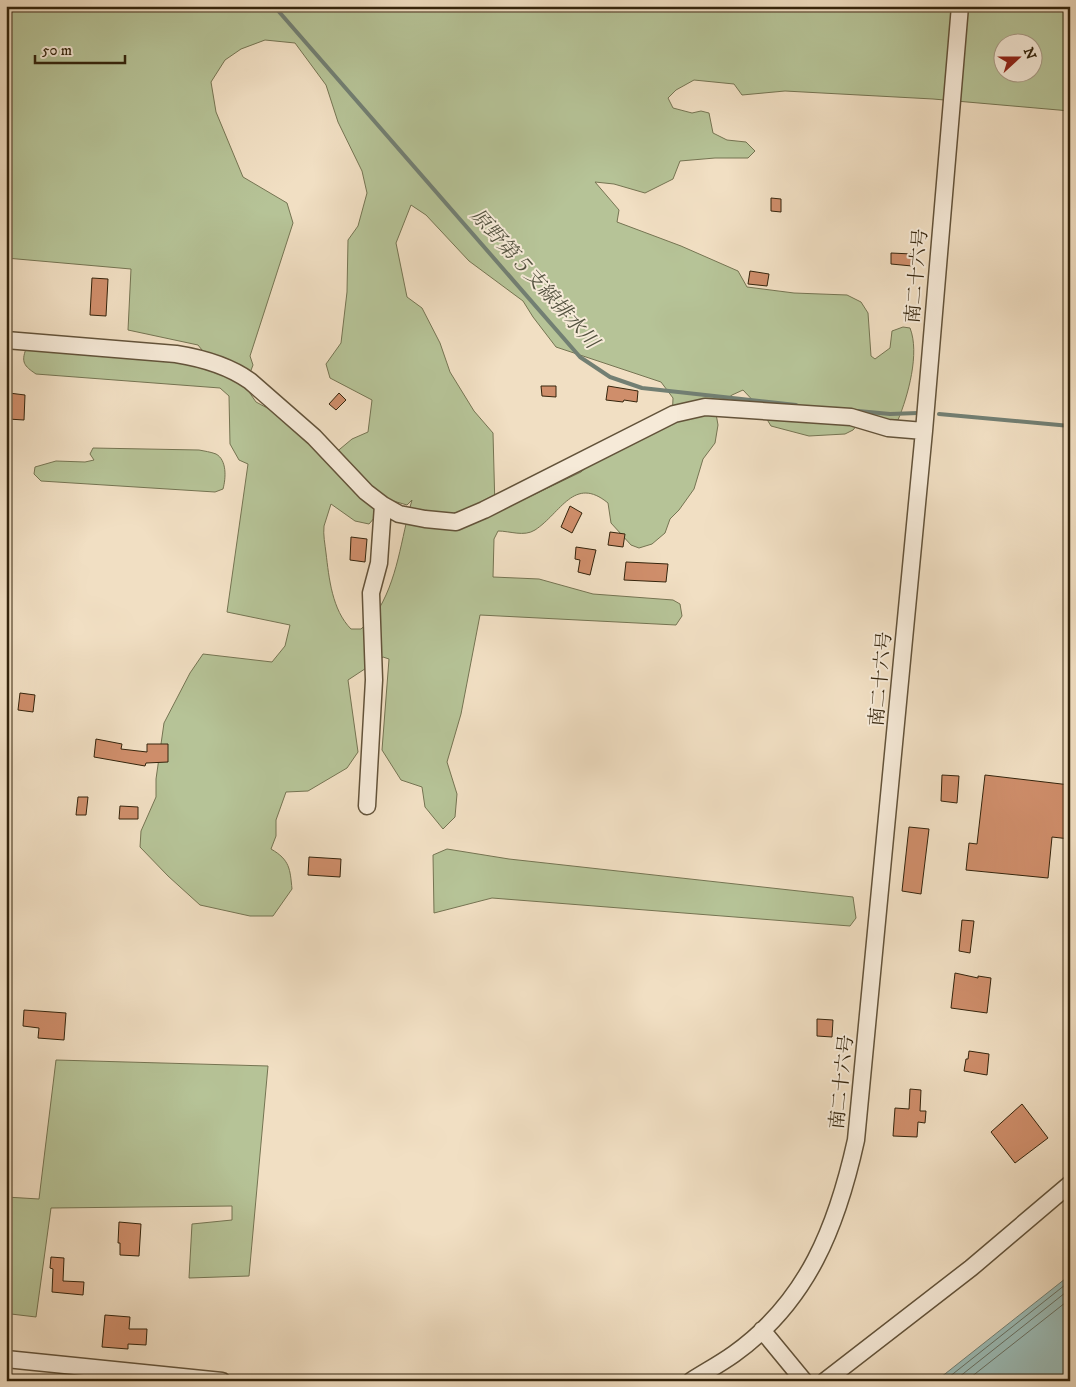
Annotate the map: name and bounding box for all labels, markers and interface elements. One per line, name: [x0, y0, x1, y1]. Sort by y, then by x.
scale bar: [35, 32, 125, 64]
north arrow: [994, 32, 1044, 82]
text: 50 m: [42, 41, 72, 60]
text: N: [1019, 45, 1040, 63]
water label: 原野第５支線排水川: [464, 204, 605, 356]
street label: 南二十六号: [901, 228, 933, 324]
street label: 南二十六号: [865, 631, 897, 727]
street label: 南二十六号: [826, 1034, 858, 1130]

